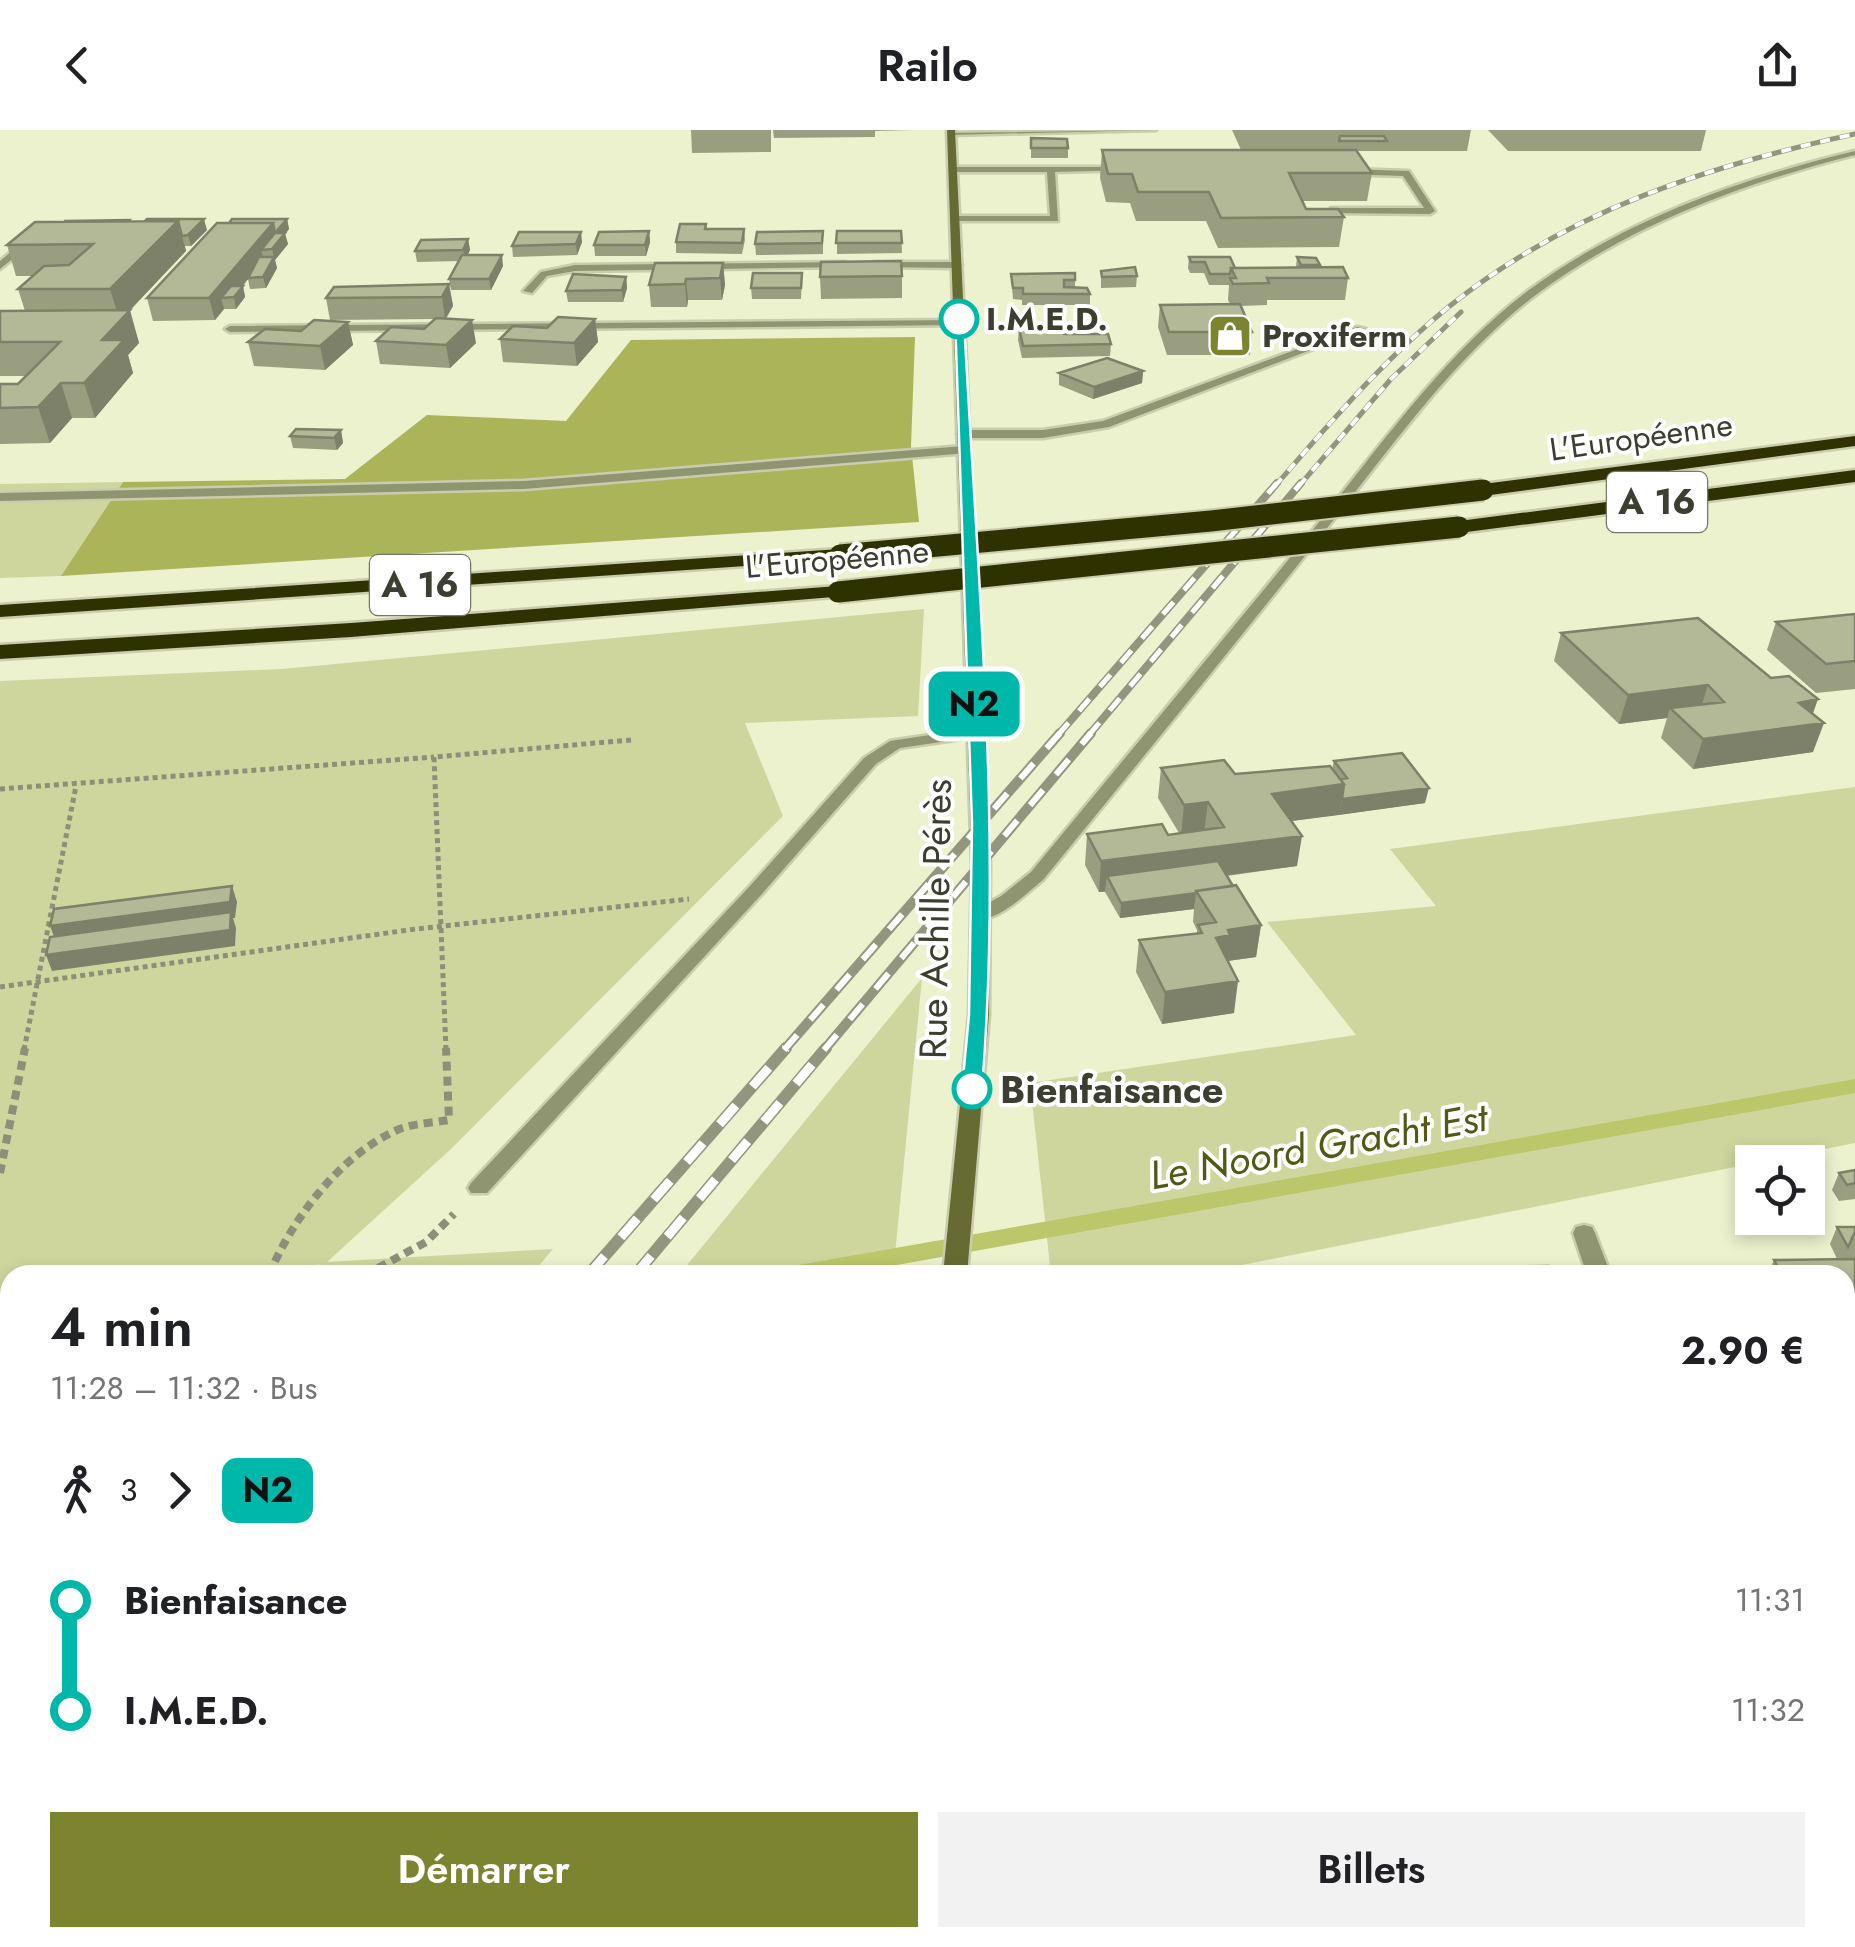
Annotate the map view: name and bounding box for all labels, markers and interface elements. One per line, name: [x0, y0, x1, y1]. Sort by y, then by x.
text: Railo: [877, 33, 978, 98]
icon: back: [50, 38, 105, 93]
icon: share: [1750, 38, 1805, 93]
place label: I.M.E.D.: [986, 296, 1108, 342]
marker: I.M.E.D.: [940, 300, 978, 338]
shop icon: Proxiferm: [1207, 313, 1253, 359]
place label: Proxiferm: [1262, 313, 1407, 359]
street label: L'Européenne: [1547, 401, 1735, 473]
road number: A 16: [1607, 472, 1707, 532]
street label: L'Européenne: [743, 528, 931, 590]
road number: A 16: [370, 555, 470, 615]
line badge: N2: [929, 672, 1019, 736]
text: N2: [949, 679, 999, 729]
street label: Rue Achille Pérès: [905, 778, 965, 1060]
place label: Bienfaisance: [1000, 1062, 1224, 1117]
marker: Bienfaisance: [953, 1070, 991, 1108]
water label: Le Noord Gracht Est: [1145, 1087, 1494, 1204]
map controls: [1735, 1145, 1825, 1235]
button: locate: [1735, 1145, 1825, 1235]
text: 4 min: [50, 1287, 193, 1367]
text: 2.90 €: [1681, 1323, 1805, 1378]
text: 11:28 – 11:32 · Bus: [50, 1365, 317, 1411]
icon: walk: [50, 1463, 105, 1518]
icon: forward: [152, 1463, 207, 1518]
text: N2: [242, 1465, 293, 1515]
text: 3: [120, 1467, 137, 1513]
text: Bienfaisance: [124, 1573, 348, 1628]
text: 11:31: [1735, 1577, 1805, 1623]
text: I.M.E.D.: [124, 1683, 269, 1738]
text: 11:32: [1731, 1687, 1805, 1733]
button: Démarrer: [50, 1812, 918, 1927]
button: Billets: [938, 1812, 1805, 1927]

